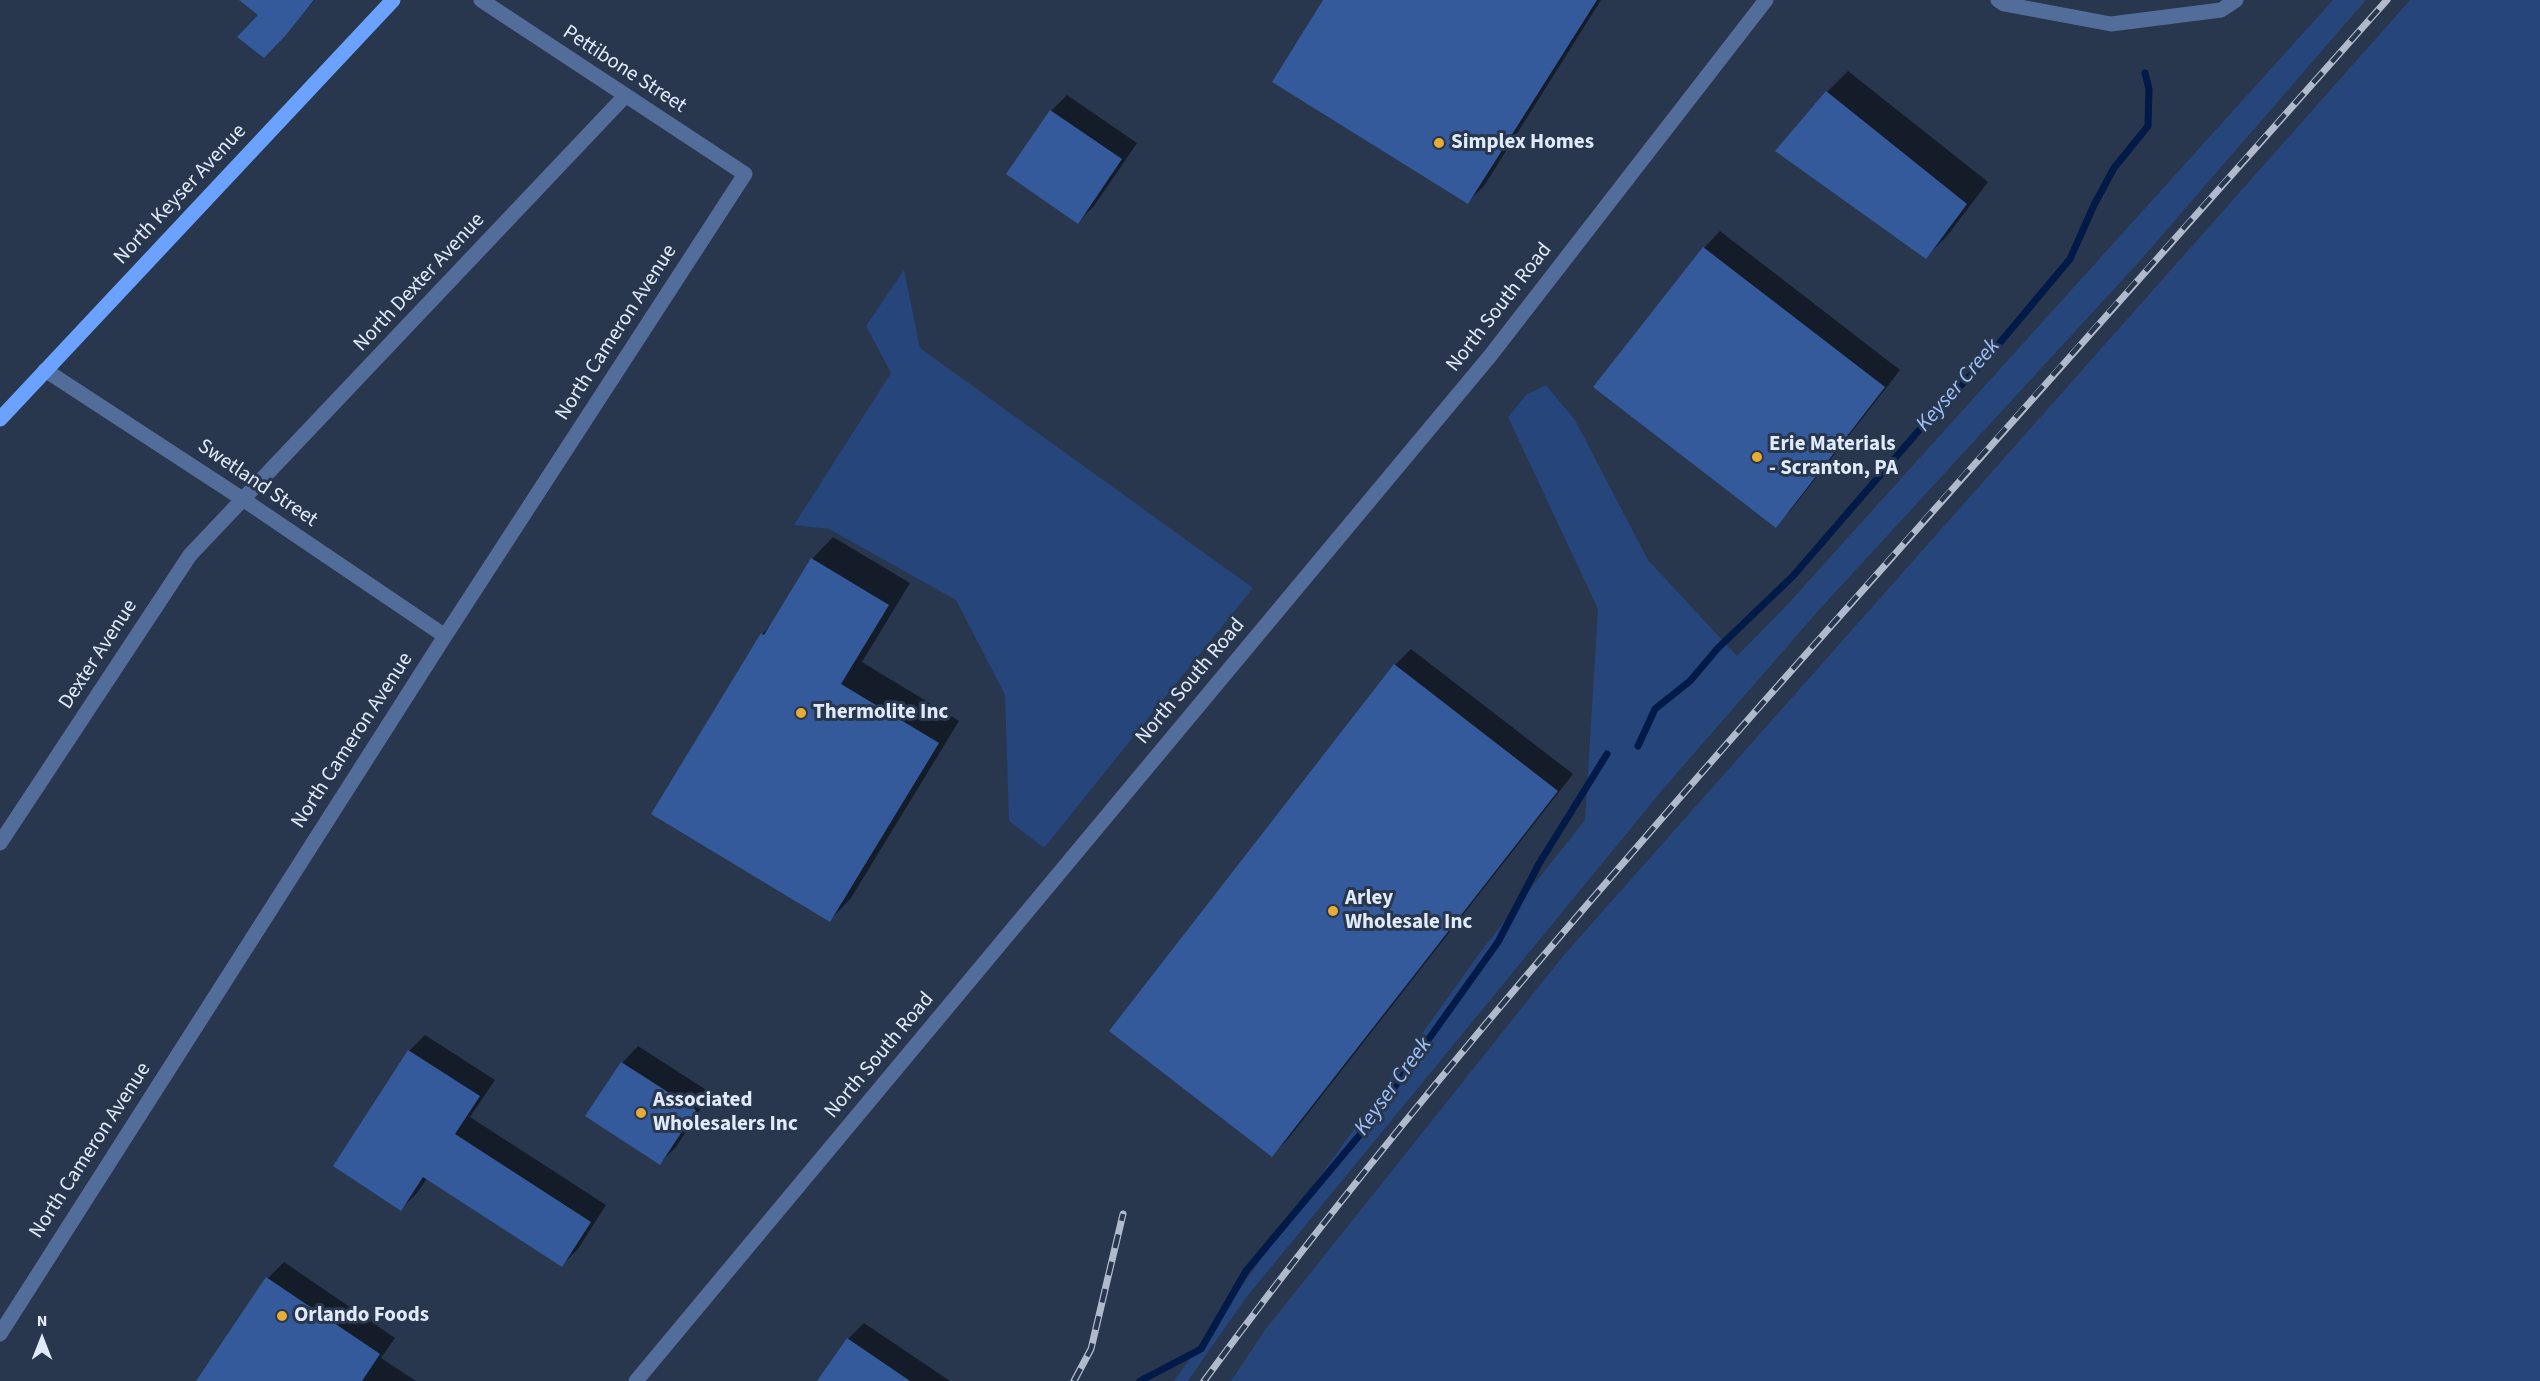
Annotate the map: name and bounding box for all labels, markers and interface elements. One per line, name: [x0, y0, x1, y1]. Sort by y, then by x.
street label: Pettibone Street: [557, 21, 691, 119]
street label: North Keyser Avenue: [109, 120, 253, 270]
place label: Simplex Homes: [1451, 130, 1594, 156]
marker: Simplex Homes: [1432, 136, 1446, 150]
street label: North Dexter Avenue: [349, 208, 491, 358]
street label: North South Road: [1442, 238, 1558, 378]
street label: North Cameron Avenue: [551, 240, 683, 426]
water label: Keyser Creek: [1911, 334, 2007, 438]
place label: Erie Materials - Scranton, PA: [1769, 432, 1898, 482]
street label: Swetland Street: [192, 435, 322, 533]
marker: Erie Materials - Scranton, PA: [1750, 450, 1764, 464]
street label: Dexter Avenue: [54, 596, 144, 714]
street label: North South Road: [1131, 614, 1251, 750]
street label: North Cameron Avenue: [287, 648, 419, 834]
place label: Thermolite Inc: [813, 700, 948, 726]
marker: Thermolite Inc: [794, 706, 808, 720]
place label: Arley Wholesale Inc: [1345, 886, 1472, 936]
marker: Arley Wholesale Inc: [1326, 904, 1340, 918]
street label: North South Road: [820, 988, 940, 1124]
water label: Keyser Creek: [1350, 1033, 1438, 1141]
street label: North Cameron Avenue: [25, 1058, 157, 1244]
place label: Associated Wholesalers Inc: [653, 1088, 798, 1138]
marker: Associated Wholesalers Inc: [634, 1106, 648, 1120]
place label: Orlando Foods: [294, 1303, 429, 1329]
north arrow: [12, 1309, 72, 1369]
marker: Orlando Foods: [275, 1309, 289, 1323]
text: N: [37, 1310, 47, 1332]

